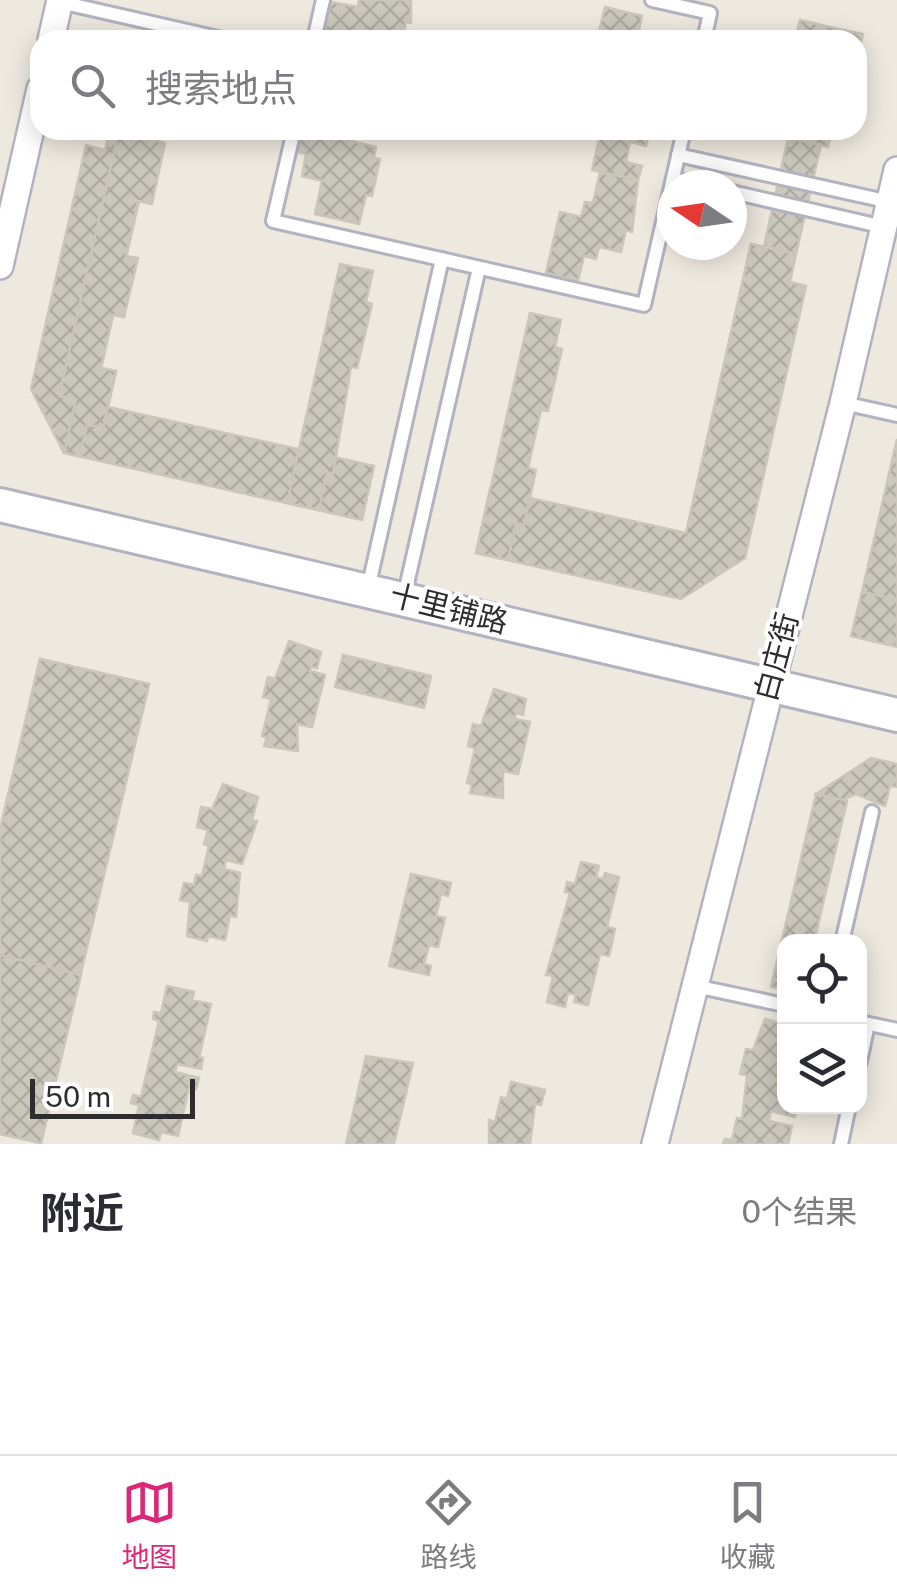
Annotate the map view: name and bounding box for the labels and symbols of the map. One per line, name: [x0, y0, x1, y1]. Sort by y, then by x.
north arrow: [657, 170, 747, 260]
street label: 十里铺路: [386, 576, 512, 640]
street label: 白庄街: [747, 609, 805, 705]
scale bar: [30, 1074, 195, 1118]

